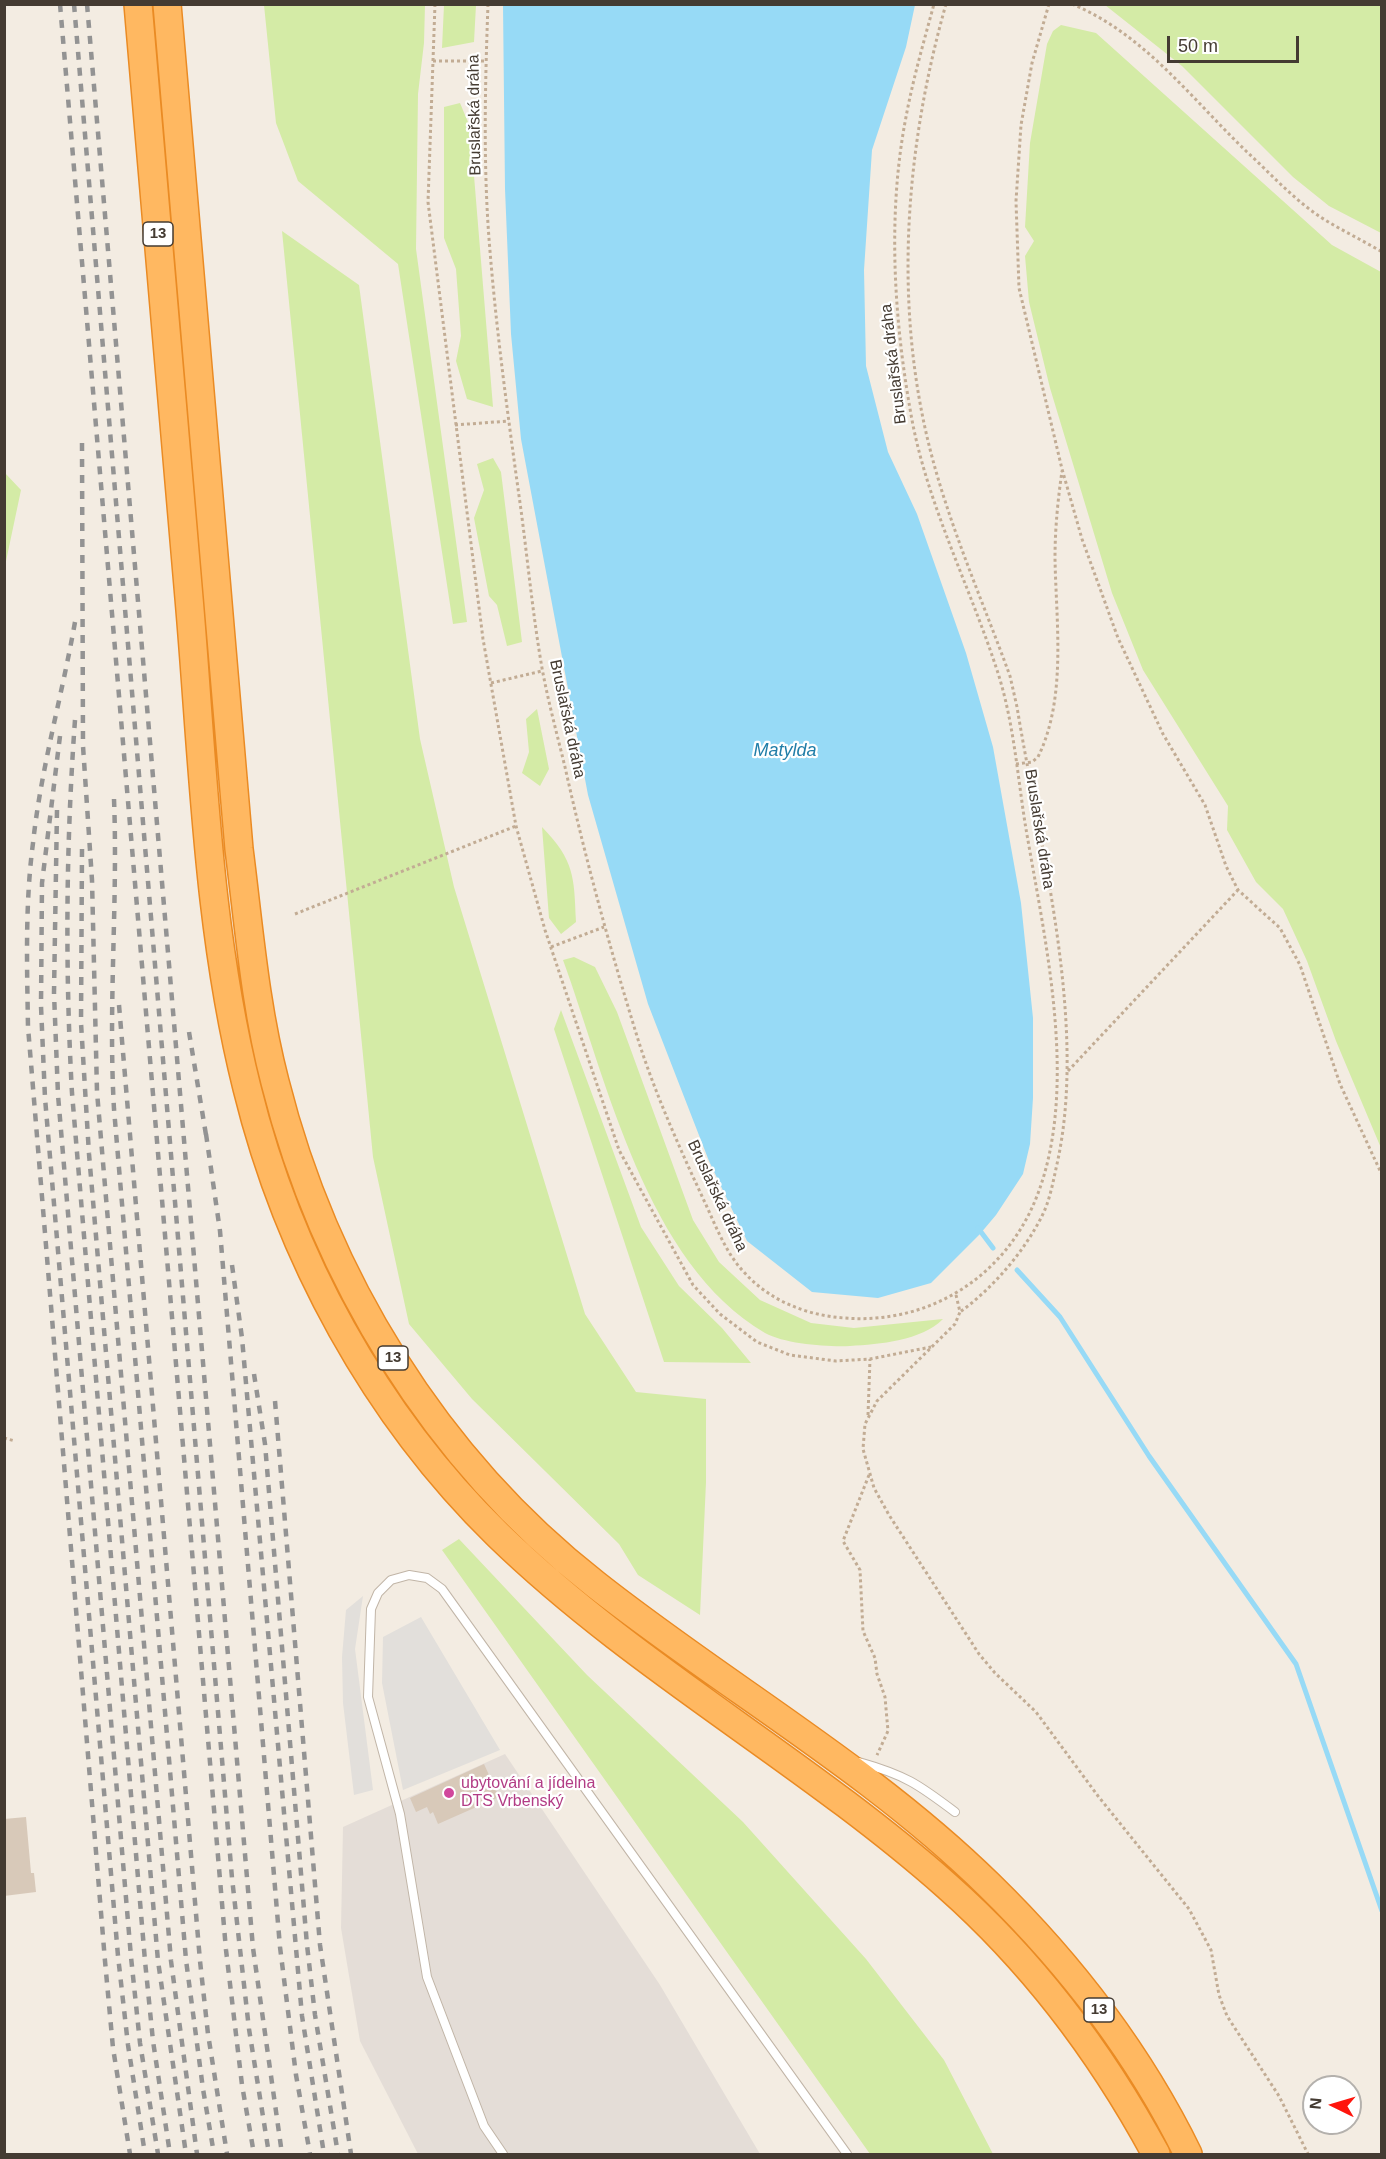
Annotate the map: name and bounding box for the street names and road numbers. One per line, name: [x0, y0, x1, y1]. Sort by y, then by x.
street label: Bruslařská dráha: [464, 54, 486, 176]
road number: 13: [143, 222, 173, 246]
street label: Bruslařská dráha: [877, 303, 911, 425]
street label: Bruslařská dráha: [545, 658, 589, 780]
street label: Bruslařská dráha: [1020, 768, 1058, 890]
street label: Bruslařská dráha: [683, 1137, 751, 1255]
road number: 13: [378, 1346, 408, 1370]
road number: 13: [1084, 1998, 1114, 2022]

